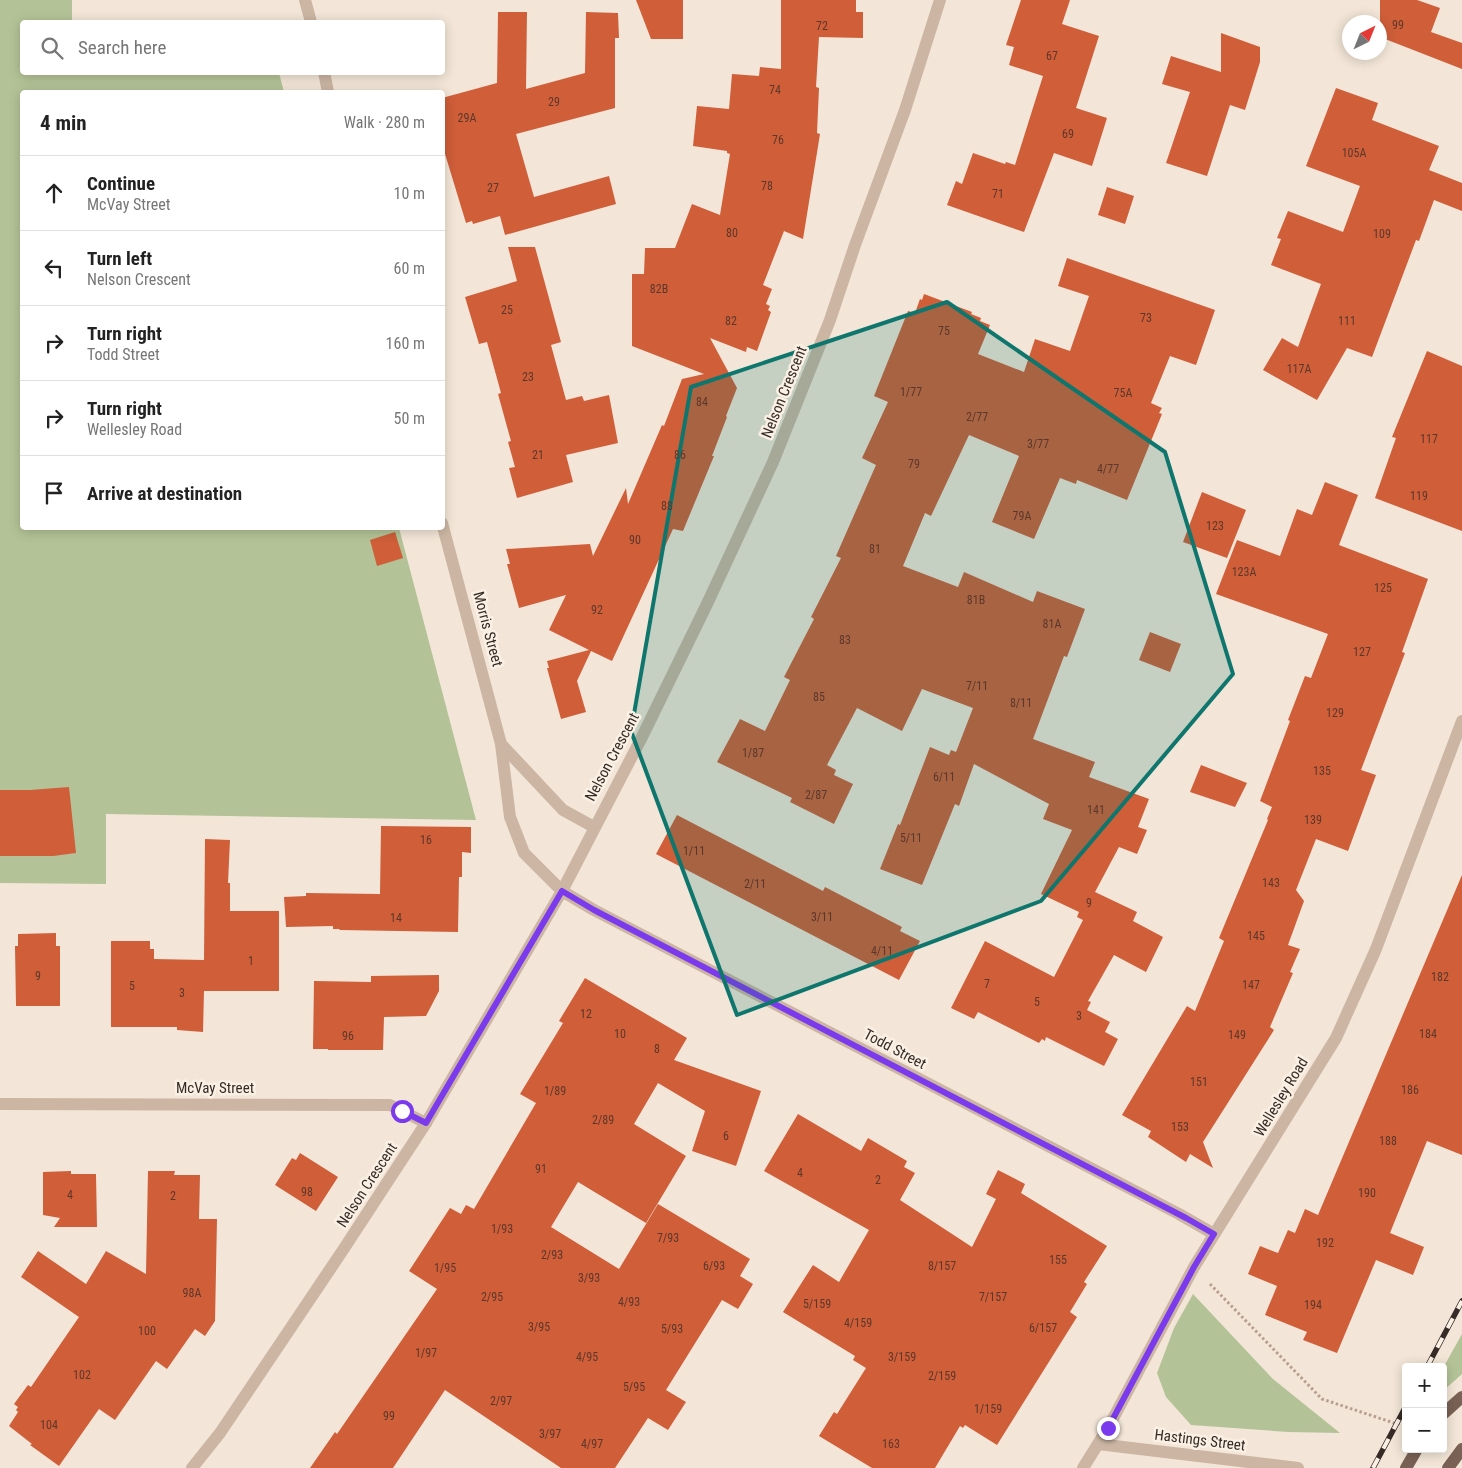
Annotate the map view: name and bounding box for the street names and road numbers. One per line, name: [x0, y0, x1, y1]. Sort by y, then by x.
street label: Nelson Crescent: [757, 344, 811, 440]
street label: Morris Street: [469, 590, 507, 668]
street label: Nelson Crescent: [581, 710, 643, 804]
street label: Todd Street: [861, 1025, 929, 1073]
street label: Wellesley Road: [1250, 1054, 1312, 1140]
street label: McVay Street: [176, 1079, 254, 1097]
street label: Nelson Crescent: [333, 1139, 401, 1231]
street label: Hastings Street: [1154, 1426, 1246, 1454]

